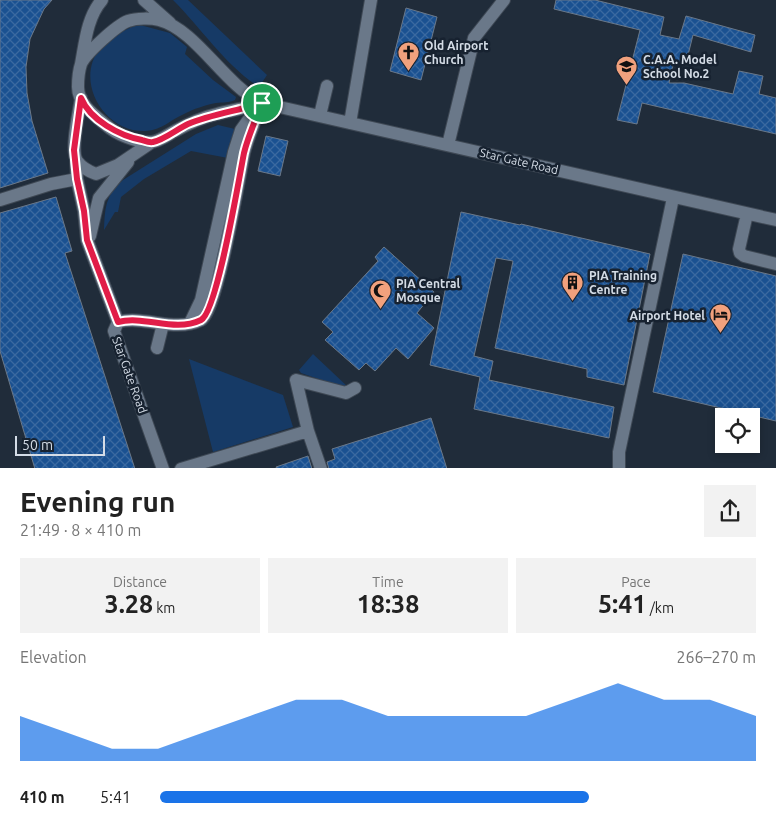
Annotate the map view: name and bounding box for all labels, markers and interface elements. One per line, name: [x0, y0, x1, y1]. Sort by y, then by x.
place label: Old Airport Church: [424, 39, 488, 66]
church icon: Old Airport Church: [396, 40, 420, 71]
place label: C.A.A. Model School No.2: [643, 53, 717, 80]
school or university icon: C.A.A. Model School No.2: [615, 54, 639, 85]
pin: [241, 82, 283, 124]
icon: arrive: [248, 89, 276, 117]
street label: Star Gate Road: [478, 146, 560, 176]
place label: PIA Training Centre: [589, 269, 657, 296]
building icon: PIA Training Centre: [561, 270, 585, 301]
place label: PIA Central Mosque: [396, 277, 461, 304]
mosque icon: PIA Central Mosque: [368, 278, 392, 309]
hotel icon: Airport Hotel: [709, 303, 733, 334]
place label: Airport Hotel: [629, 309, 705, 322]
street label: Star Gate Road: [110, 335, 150, 415]
map controls: [715, 408, 760, 453]
button: locate: [715, 408, 760, 453]
scale bar: [15, 433, 105, 457]
text: 50 m: [22, 437, 53, 453]
button: share: [704, 485, 756, 537]
text: Evening run: [20, 486, 175, 517]
text: 21:49 · 8 × 410 m: [20, 521, 141, 539]
text: Distance: [113, 574, 167, 590]
text: Time: [372, 574, 404, 590]
text: Pace: [621, 574, 651, 590]
text: 3.28: [105, 590, 153, 618]
text: 18:38: [357, 590, 419, 618]
text: 5:41: [598, 590, 646, 618]
text: km: [153, 600, 175, 616]
text: /km: [646, 600, 674, 616]
text: Elevation: [20, 648, 87, 666]
text: 266–270 m: [676, 648, 756, 666]
text: 410 m: [20, 788, 65, 806]
text: 5:41: [100, 788, 131, 806]

